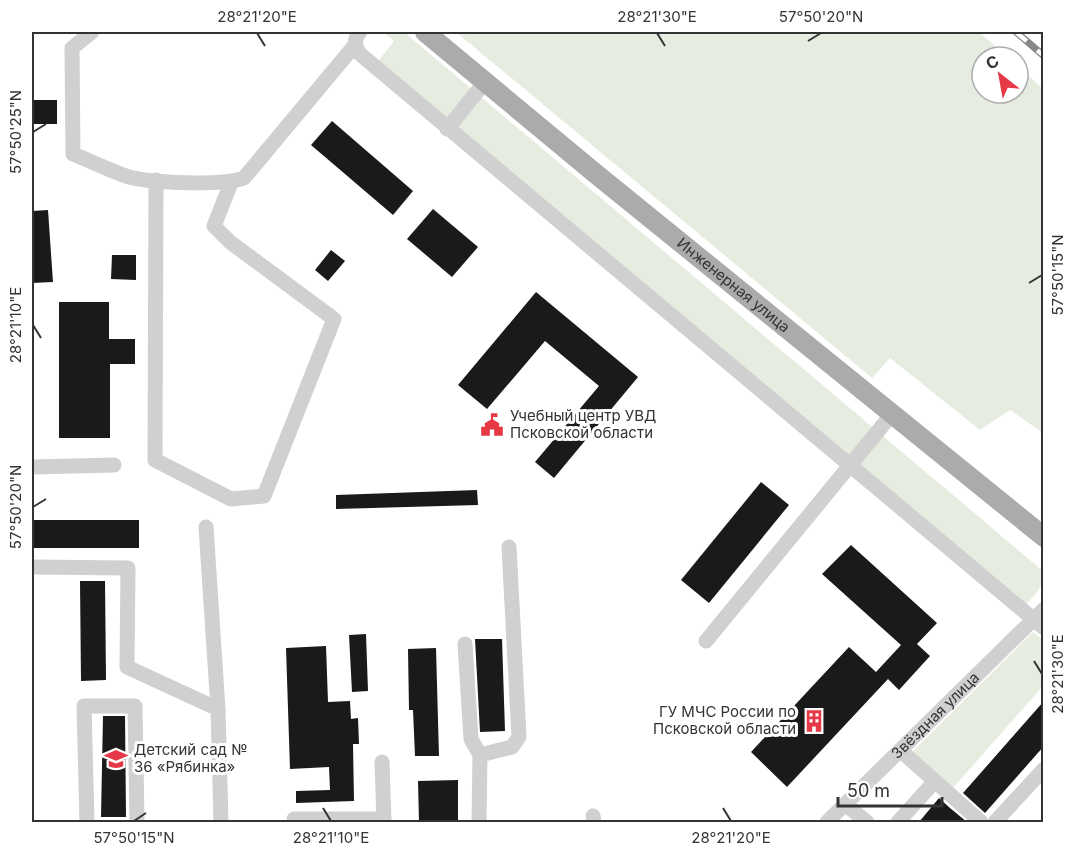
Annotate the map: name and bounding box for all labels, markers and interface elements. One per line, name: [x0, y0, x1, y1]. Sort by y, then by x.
text: 28°21'20"E: [217, 7, 297, 26]
text: 28°21'30"E: [617, 7, 697, 26]
text: 57°50'20"N: [779, 7, 863, 26]
north arrow: [970, 45, 1030, 105]
text: С: [982, 50, 1003, 74]
text: 57°50'25"N: [6, 90, 25, 174]
street label: Инженерная улица: [673, 233, 794, 336]
text: 57°50'15"N: [1048, 234, 1067, 316]
text: 28°21'10"E: [6, 287, 25, 363]
place label: Учебный центр УВД Псковской области: [510, 406, 656, 442]
public building icon: Учебный центр УВД Псковской области: [479, 412, 505, 438]
text: 57°50'20"N: [6, 465, 25, 549]
text: 28°21'30"E: [1048, 634, 1067, 714]
street label: Звёздная улица: [887, 668, 983, 763]
place label: ГУ МЧС России по Псковской области: [653, 702, 796, 738]
building icon: ГУ МЧС России по Псковской области: [801, 708, 827, 734]
place label: Детский сад № 36 «Рябинка»: [134, 740, 248, 776]
school or university icon: Детский сад № 36 «Рябинка»: [103, 746, 129, 772]
scale bar: [838, 770, 942, 808]
text: 50 m: [847, 780, 890, 801]
text: 57°50'15"N: [93, 828, 175, 847]
text: 28°21'10"E: [293, 828, 369, 847]
text: 28°21'20"E: [691, 828, 771, 847]

